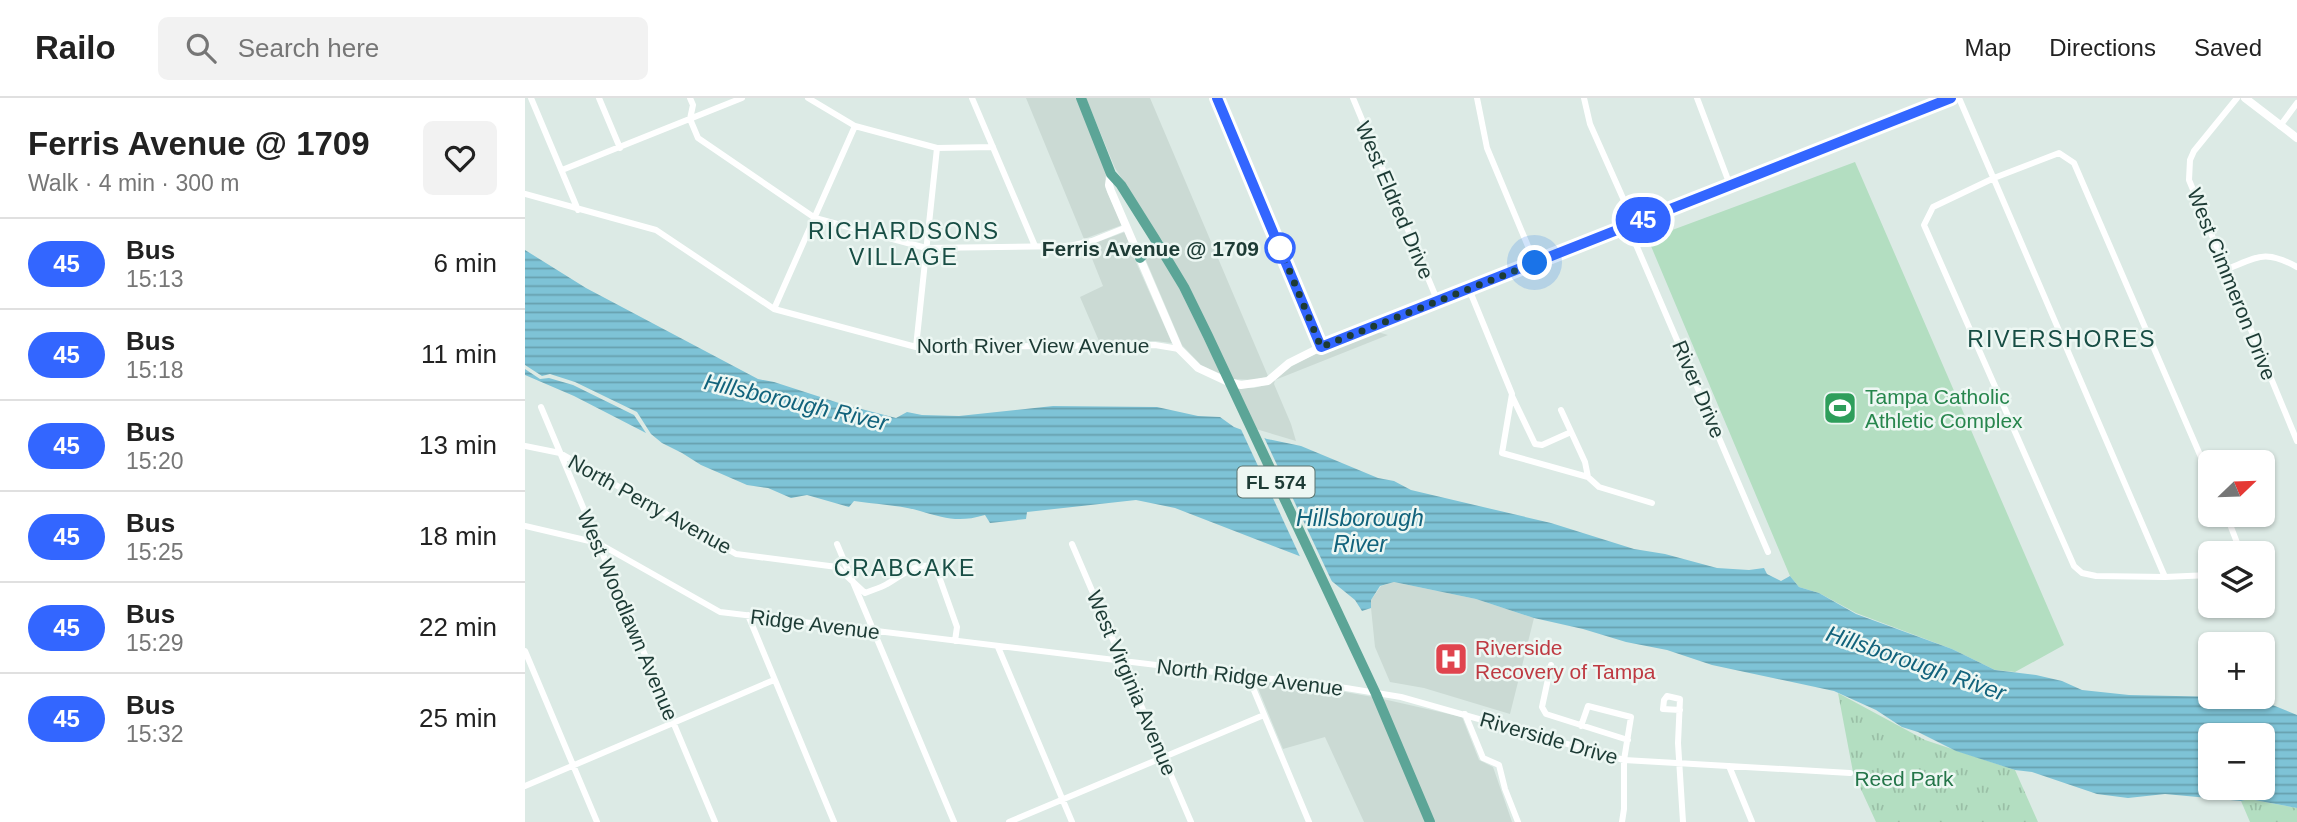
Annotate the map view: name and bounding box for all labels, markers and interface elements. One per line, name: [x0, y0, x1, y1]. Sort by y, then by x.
search box: [158, 17, 648, 80]
text: Railo: [35, 29, 116, 66]
icon: search: [182, 29, 220, 67]
text: Search here: [238, 33, 379, 63]
text: Map: [1965, 34, 2011, 61]
text: Directions: [2049, 34, 2156, 61]
text: Saved: [2194, 34, 2262, 61]
street label: West Eldred Drive: [1351, 118, 1439, 282]
button: heart: [423, 121, 497, 195]
text: Ferris Avenue @ 1709: [28, 125, 370, 162]
text: Walk · 4 min · 300 m: [28, 170, 239, 196]
street label: West Cimmeron Drive: [2183, 185, 2281, 383]
line badge: 45: [1611, 197, 1675, 243]
text: 45: [1630, 206, 1656, 233]
district label: RICHARDSONS VILLAGE: [808, 218, 1000, 270]
marker: Ferris Avenue @ 1709: [1265, 233, 1295, 263]
text: Bus: [126, 235, 175, 265]
place label: Ferris Avenue @ 1709: [1042, 237, 1259, 260]
your location: [1517, 245, 1552, 280]
text: 6 min: [433, 248, 497, 278]
text: 45: [53, 250, 80, 277]
text: 15:13: [126, 266, 184, 292]
text: Bus: [126, 326, 175, 356]
district label: RIVERSHORES: [1967, 326, 2157, 352]
street label: North River View Avenue: [917, 334, 1149, 357]
street label: River Drive: [1668, 337, 1730, 441]
text: 11 min: [421, 339, 497, 369]
text: 45: [53, 341, 80, 368]
text: 15:18: [126, 357, 184, 383]
water label: Hillsborough River: [702, 368, 892, 436]
place label: Tampa Catholic Athletic Complex: [1865, 385, 2023, 432]
sports icon: Tampa Catholic Athletic Complex: [1821, 389, 1859, 427]
text: Bus: [126, 417, 175, 447]
text: 13 min: [419, 430, 497, 460]
text: 45: [53, 432, 80, 459]
text: 15:20: [126, 448, 184, 474]
street label: North Perry Avenue: [564, 450, 736, 558]
north arrow: [2198, 450, 2275, 527]
map controls: [2198, 450, 2275, 800]
road number: FL 574: [1237, 466, 1315, 498]
water label: Hillsborough River: [1296, 505, 1424, 557]
street label: West Woodlawn Avenue: [573, 506, 683, 724]
text: Bus: [126, 508, 175, 538]
text: 18 min: [419, 521, 497, 551]
text: 45: [53, 523, 80, 550]
text: 15:25: [126, 539, 184, 565]
button: layers: [2198, 541, 2275, 618]
district label: CRABCAKE: [834, 555, 976, 581]
street label: West Virginia Avenue: [1083, 587, 1181, 779]
text: Bus: [126, 599, 175, 629]
street label: Ridge Avenue: [749, 605, 881, 643]
text: 22 min: [419, 612, 497, 642]
text: 45: [53, 614, 80, 641]
water label: Hillsborough River: [1823, 620, 2010, 706]
text: 15:29: [126, 630, 184, 656]
button: +: [2198, 632, 2275, 709]
place label: Riverside Recovery of Tampa: [1475, 636, 1656, 683]
hospital icon: Riverside Recovery of Tampa: [1432, 640, 1470, 678]
street label: North Ridge Avenue: [1156, 654, 1344, 700]
text: Bus: [126, 690, 175, 720]
text: 25 min: [419, 703, 497, 733]
text: 45: [53, 705, 80, 732]
street label: Riverside Drive: [1477, 707, 1621, 769]
text: 15:32: [126, 721, 184, 747]
button: −: [2198, 723, 2275, 800]
park label: Reed Park: [1854, 767, 1954, 790]

